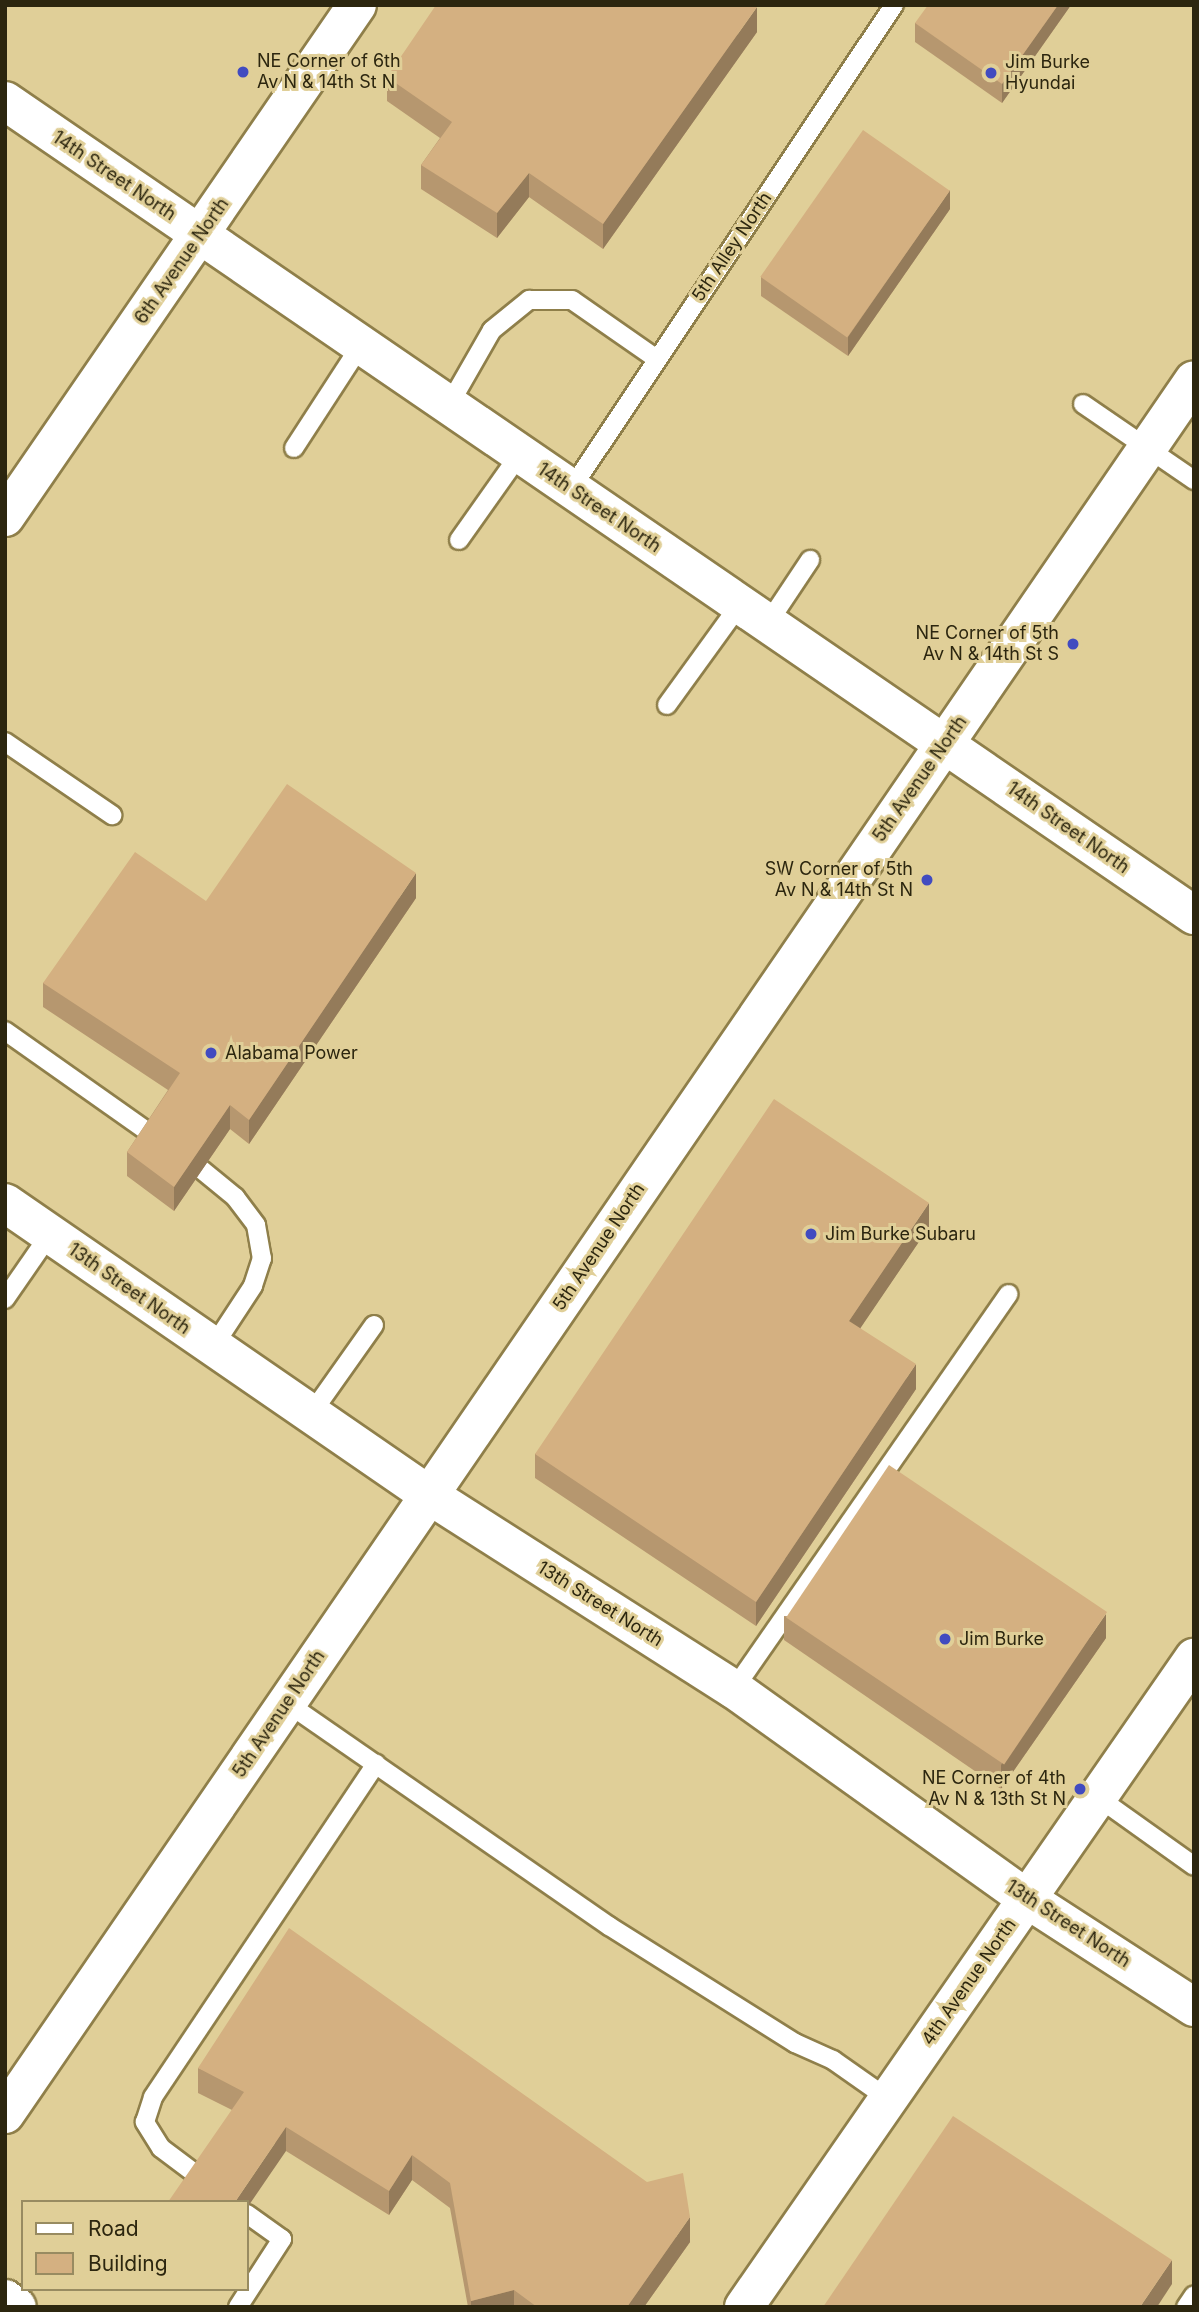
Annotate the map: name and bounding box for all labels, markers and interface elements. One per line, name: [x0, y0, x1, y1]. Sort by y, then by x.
place label: NE Corner of 6th Av N & 14th St N: [257, 51, 401, 94]
place label: Jim Burke Hyundai: [1005, 52, 1090, 94]
marker: NE Corner of 6th Av N & 14th St N: [235, 64, 251, 80]
marker: Jim Burke Hyundai: [983, 65, 999, 81]
street label: 14th Street North: [48, 127, 180, 225]
street label: 5th Alley North: [688, 188, 776, 306]
street label: 6th Avenue North: [130, 194, 234, 328]
street label: 14th Street North: [533, 459, 665, 557]
place label: NE Corner of 5th Av N & 14th St S: [916, 623, 1059, 666]
marker: NE Corner of 5th Av N & 14th St S: [1065, 636, 1081, 652]
street label: 5th Avenue North: [868, 712, 972, 846]
street label: 14th Street North: [1003, 778, 1133, 878]
place label: SW Corner of 5th Av N & 14th St N: [765, 859, 913, 902]
marker: SW Corner of 5th Av N & 14th St N: [919, 872, 935, 888]
place label: Alabama Power: [225, 1042, 358, 1064]
marker: Alabama Power: [203, 1045, 219, 1061]
street label: 5th Avenue North: [548, 1179, 650, 1315]
place label: Jim Burke Subaru: [825, 1223, 976, 1245]
marker: Jim Burke Subaru: [803, 1226, 819, 1242]
street label: 13th Street North: [64, 1239, 194, 1339]
street label: 13th Street North: [533, 1557, 667, 1651]
place label: Jim Burke: [959, 1628, 1044, 1650]
marker: Jim Burke: [937, 1631, 953, 1647]
street label: 5th Avenue North: [228, 1646, 330, 1782]
place label: NE Corner of 4th Av N & 13th St N: [922, 1768, 1066, 1810]
marker: NE Corner of 4th Av N & 13th St N: [1072, 1781, 1088, 1797]
street label: 13th Street North: [1002, 1876, 1134, 1972]
street label: 4th Avenue North: [917, 1915, 1021, 2049]
legend: [21, 2200, 248, 2291]
text: Road: [88, 2216, 139, 2241]
text: Building: [88, 2251, 168, 2276]

